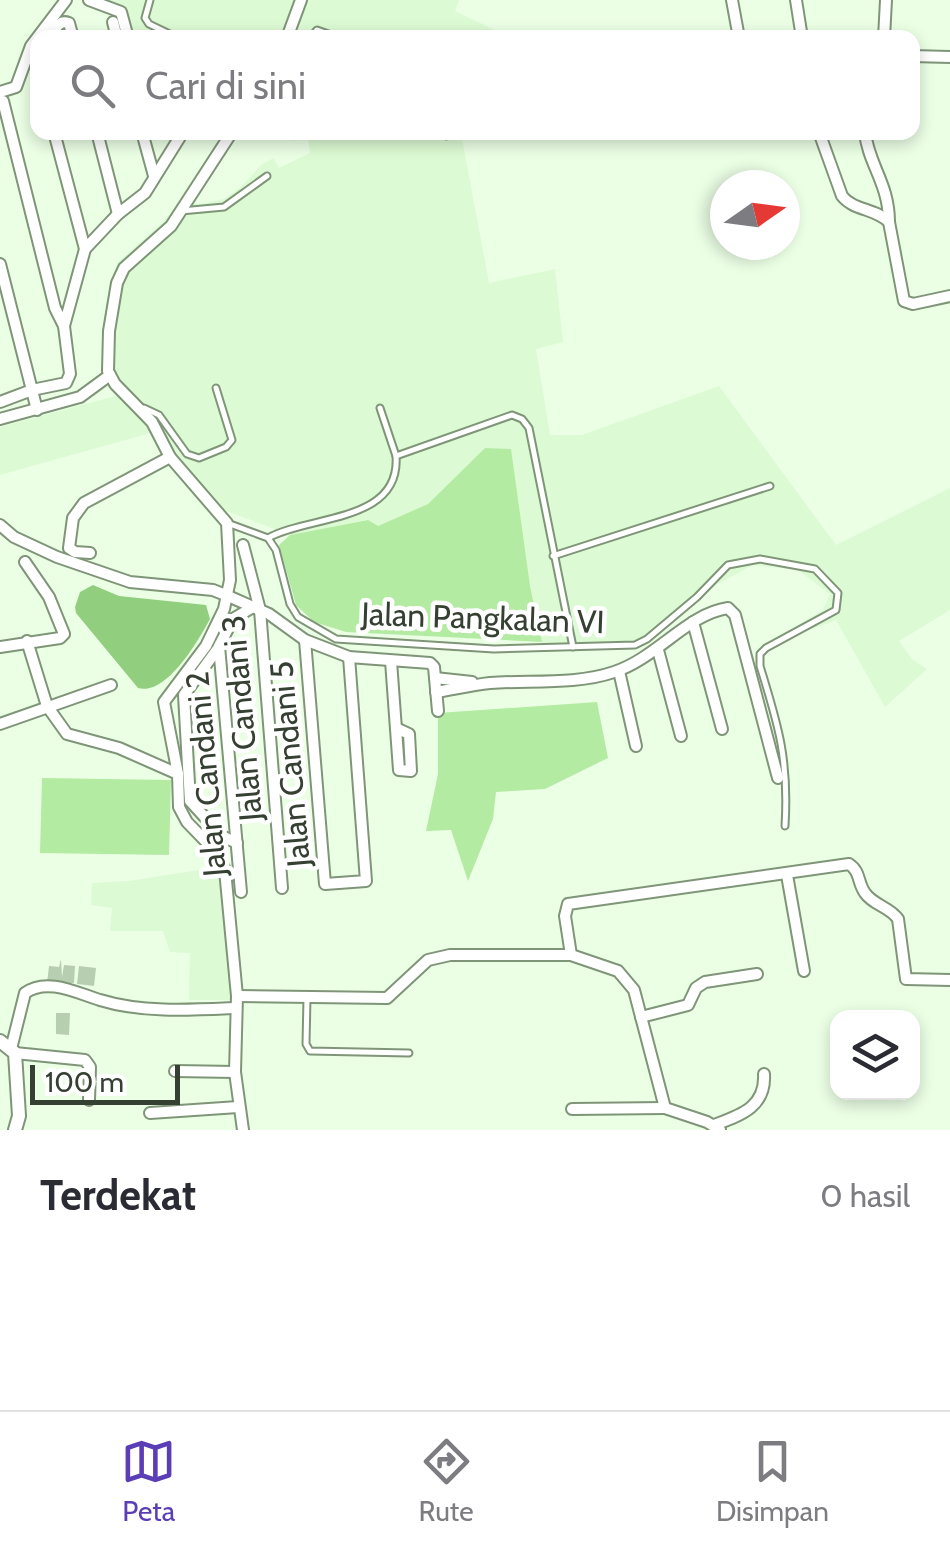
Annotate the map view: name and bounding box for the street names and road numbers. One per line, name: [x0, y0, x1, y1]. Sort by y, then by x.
street label: Jalan Pangkalan VI: [360, 594, 605, 641]
street label: Jalan Candani 3: [213, 614, 270, 824]
street label: Jalan Candani 5: [261, 660, 318, 870]
street label: Jalan Candani 2: [177, 670, 234, 879]

